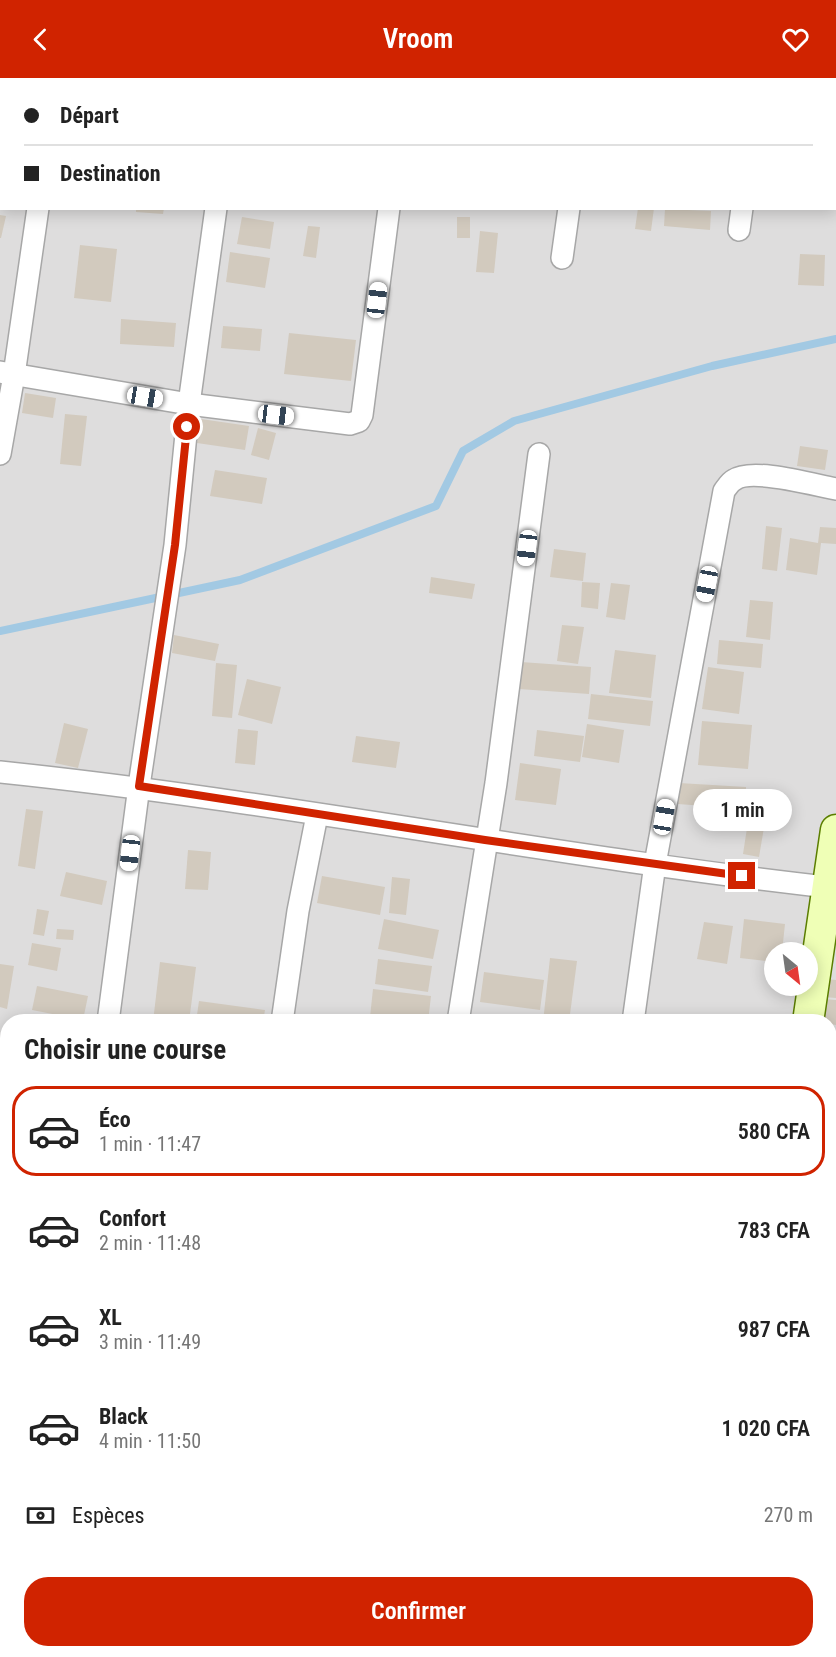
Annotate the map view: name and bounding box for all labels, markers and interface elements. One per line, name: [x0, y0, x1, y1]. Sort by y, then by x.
icon: back: [24, 23, 57, 56]
text: Vroom: [383, 23, 453, 55]
icon: heart: [779, 23, 812, 56]
text: Départ: [60, 103, 119, 128]
text: Destination: [60, 161, 161, 186]
car: [366, 281, 388, 319]
car: [126, 385, 164, 409]
car: [257, 404, 295, 426]
route start: [173, 413, 200, 440]
car: [516, 529, 538, 567]
car: [695, 565, 719, 603]
callout: 1 min: [692, 789, 792, 831]
car: [652, 798, 676, 836]
text: 1 min: [720, 798, 765, 822]
car: [119, 834, 141, 872]
route end: [728, 862, 755, 889]
north arrow: [764, 942, 818, 996]
map controls: [764, 942, 818, 996]
text: Choisir une course: [24, 1034, 226, 1066]
icon: car: [27, 1104, 81, 1158]
text: Éco: [99, 1107, 131, 1132]
text: 580 CFA: [738, 1119, 810, 1144]
text: 1 min · 11:47: [99, 1132, 201, 1156]
icon: car: [27, 1203, 81, 1257]
text: Confort: [99, 1206, 166, 1231]
text: 783 CFA: [738, 1218, 810, 1243]
text: 2 min · 11:48: [99, 1231, 201, 1255]
icon: car: [27, 1302, 81, 1356]
text: XL: [99, 1305, 122, 1330]
text: 987 CFA: [738, 1317, 810, 1342]
text: 3 min · 11:49: [99, 1330, 201, 1354]
icon: car: [27, 1401, 81, 1455]
text: Black: [99, 1404, 148, 1429]
text: 1 020 CFA: [722, 1416, 810, 1441]
text: 4 min · 11:50: [99, 1429, 201, 1453]
icon: cash: [24, 1499, 57, 1532]
text: Espèces: [72, 1503, 145, 1528]
text: 270 m: [764, 1503, 813, 1527]
button: Confirmer: [24, 1577, 813, 1646]

